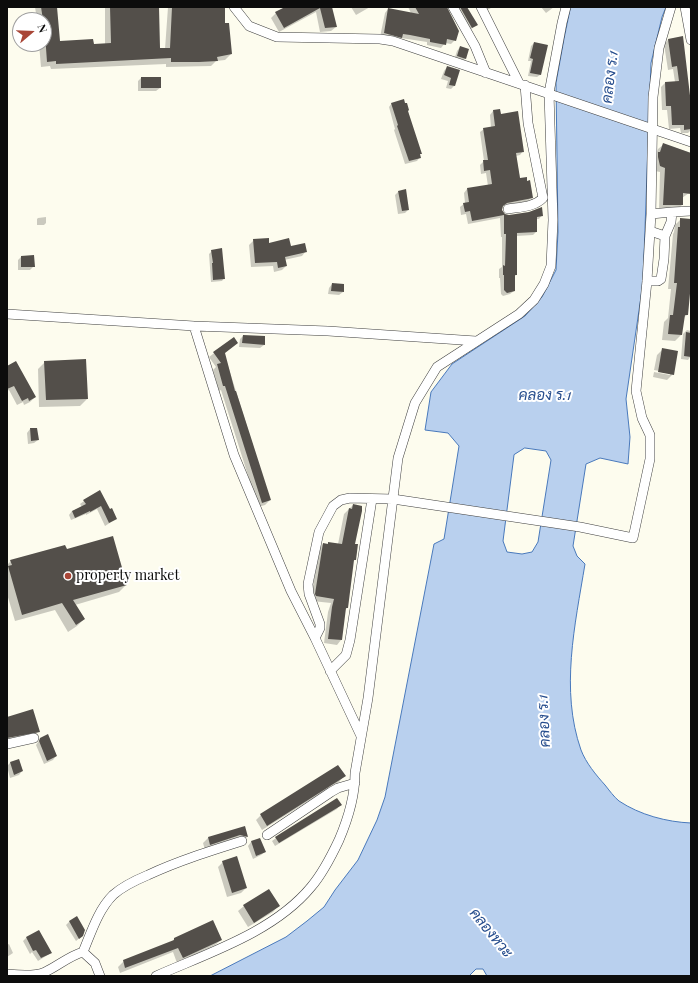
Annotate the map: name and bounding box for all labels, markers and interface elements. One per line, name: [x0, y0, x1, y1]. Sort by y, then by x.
north arrow: [12, 12, 52, 52]
text: N: [34, 22, 51, 34]
water label: คลอง ร.1: [598, 49, 622, 105]
water label: คลอง ร.1: [518, 386, 572, 404]
place label: property market: [76, 568, 179, 584]
marker: property market: [63, 571, 73, 581]
water label: คลอง ร.1: [534, 694, 554, 748]
water label: คลองหวะ: [466, 905, 516, 961]

